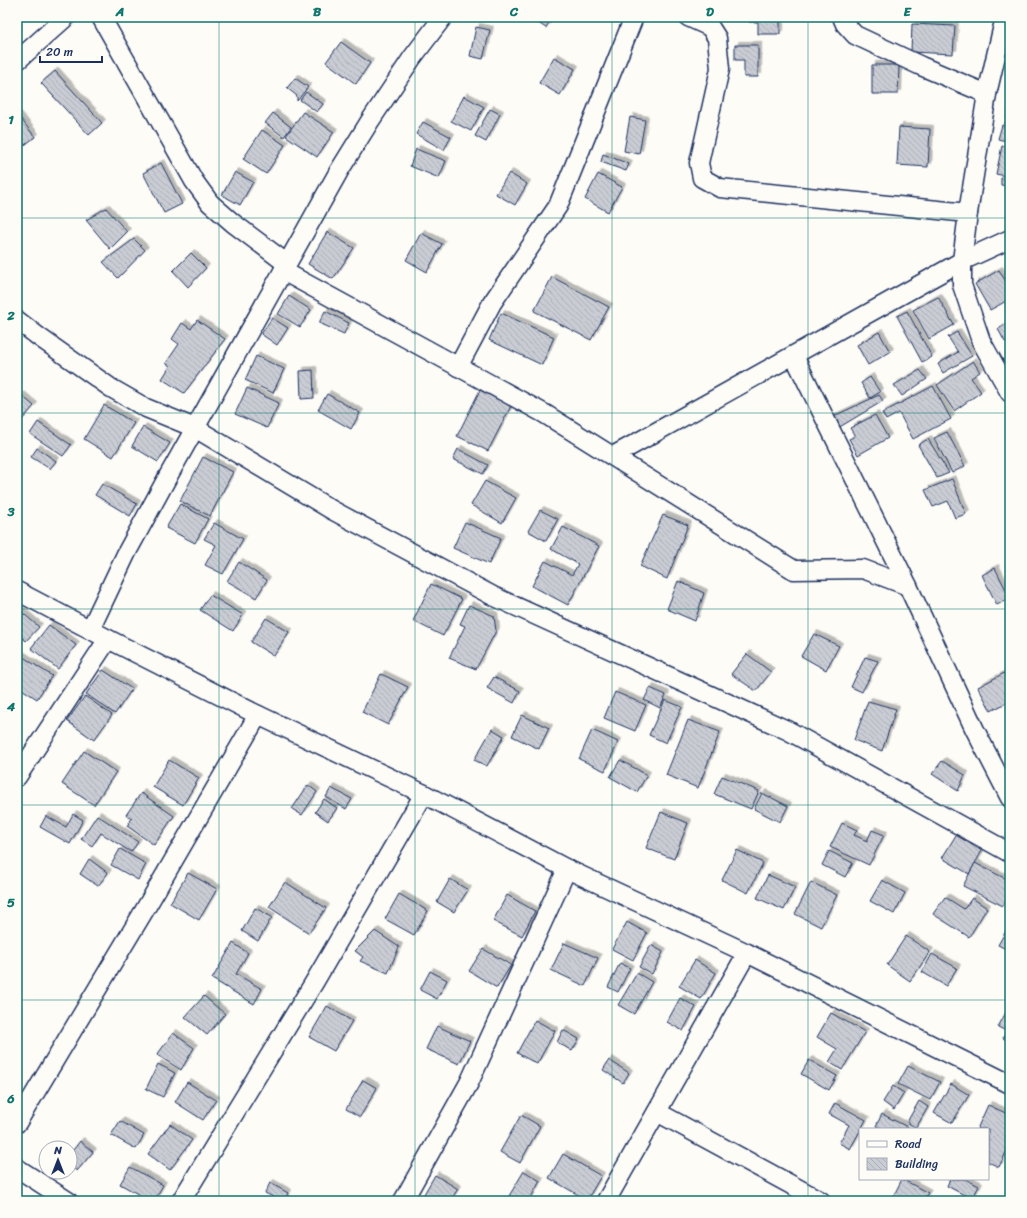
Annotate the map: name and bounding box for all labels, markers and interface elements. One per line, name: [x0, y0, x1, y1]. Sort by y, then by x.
text: A: [115, 0, 124, 23]
text: B: [313, 0, 322, 23]
text: C: [509, 0, 519, 23]
text: D: [706, 0, 714, 23]
text: E: [903, 0, 912, 23]
scale bar: [40, 38, 102, 64]
text: 20 m: [46, 41, 73, 63]
text: 1: [8, 108, 14, 131]
text: 2: [6, 304, 15, 327]
text: 3: [6, 500, 15, 523]
text: 4: [6, 695, 16, 718]
text: 5: [7, 891, 15, 914]
text: 6: [6, 1087, 15, 1110]
legend: [859, 1128, 989, 1180]
text: Road: [895, 1133, 922, 1155]
north arrow: [38, 1140, 78, 1180]
text: N: [53, 1141, 62, 1160]
text: Building: [895, 1153, 938, 1175]

